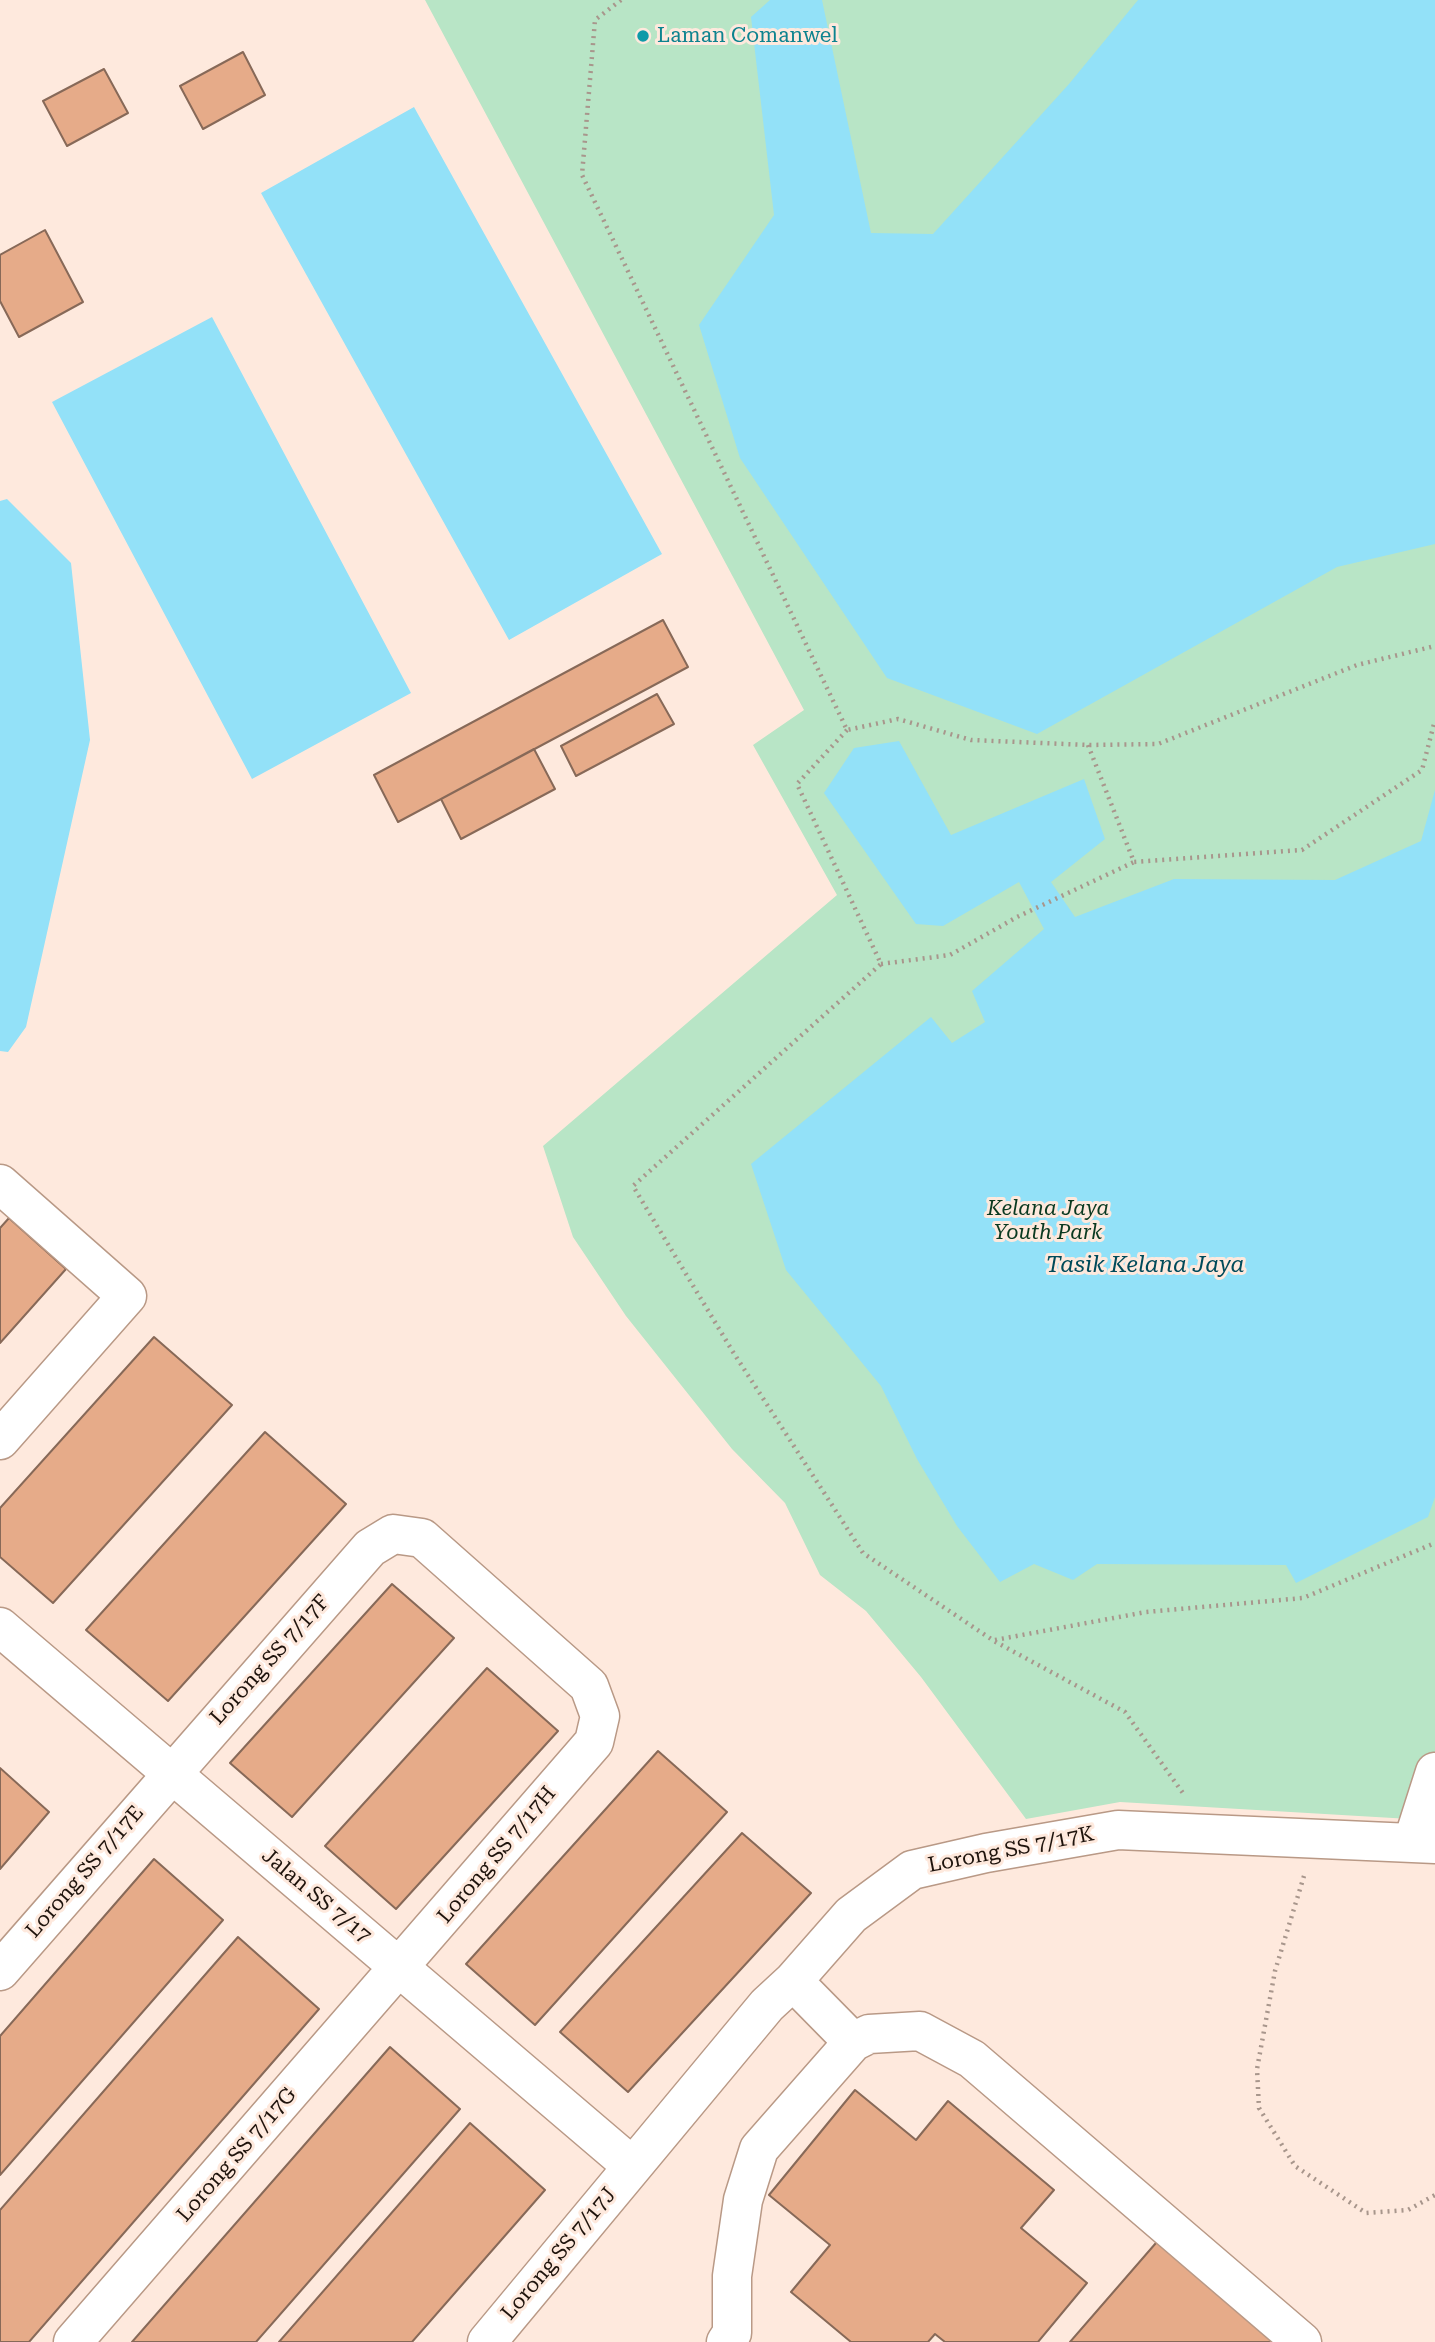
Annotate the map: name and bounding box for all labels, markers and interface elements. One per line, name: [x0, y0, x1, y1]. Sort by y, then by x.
place label: Laman Comanwel: [657, 23, 838, 49]
marker: Laman Comanwel: [635, 28, 651, 44]
park label: Kelana Jaya Youth Park: [987, 1196, 1109, 1246]
water label: Tasik Kelana Jaya: [1046, 1251, 1244, 1279]
street label: Lorong SS 7/17F: [205, 1590, 335, 1730]
street label: Lorong SS 7/17H: [432, 1781, 562, 1929]
street label: Lorong SS 7/17E: [21, 1801, 149, 1943]
street label: Lorong SS 7/17K: [926, 1822, 1096, 1878]
street label: Jalan SS 7/17: [256, 1843, 376, 1949]
street label: Lorong SS 7/17G: [172, 2083, 302, 2227]
street label: Lorong SS 7/17J: [496, 2183, 622, 2325]

